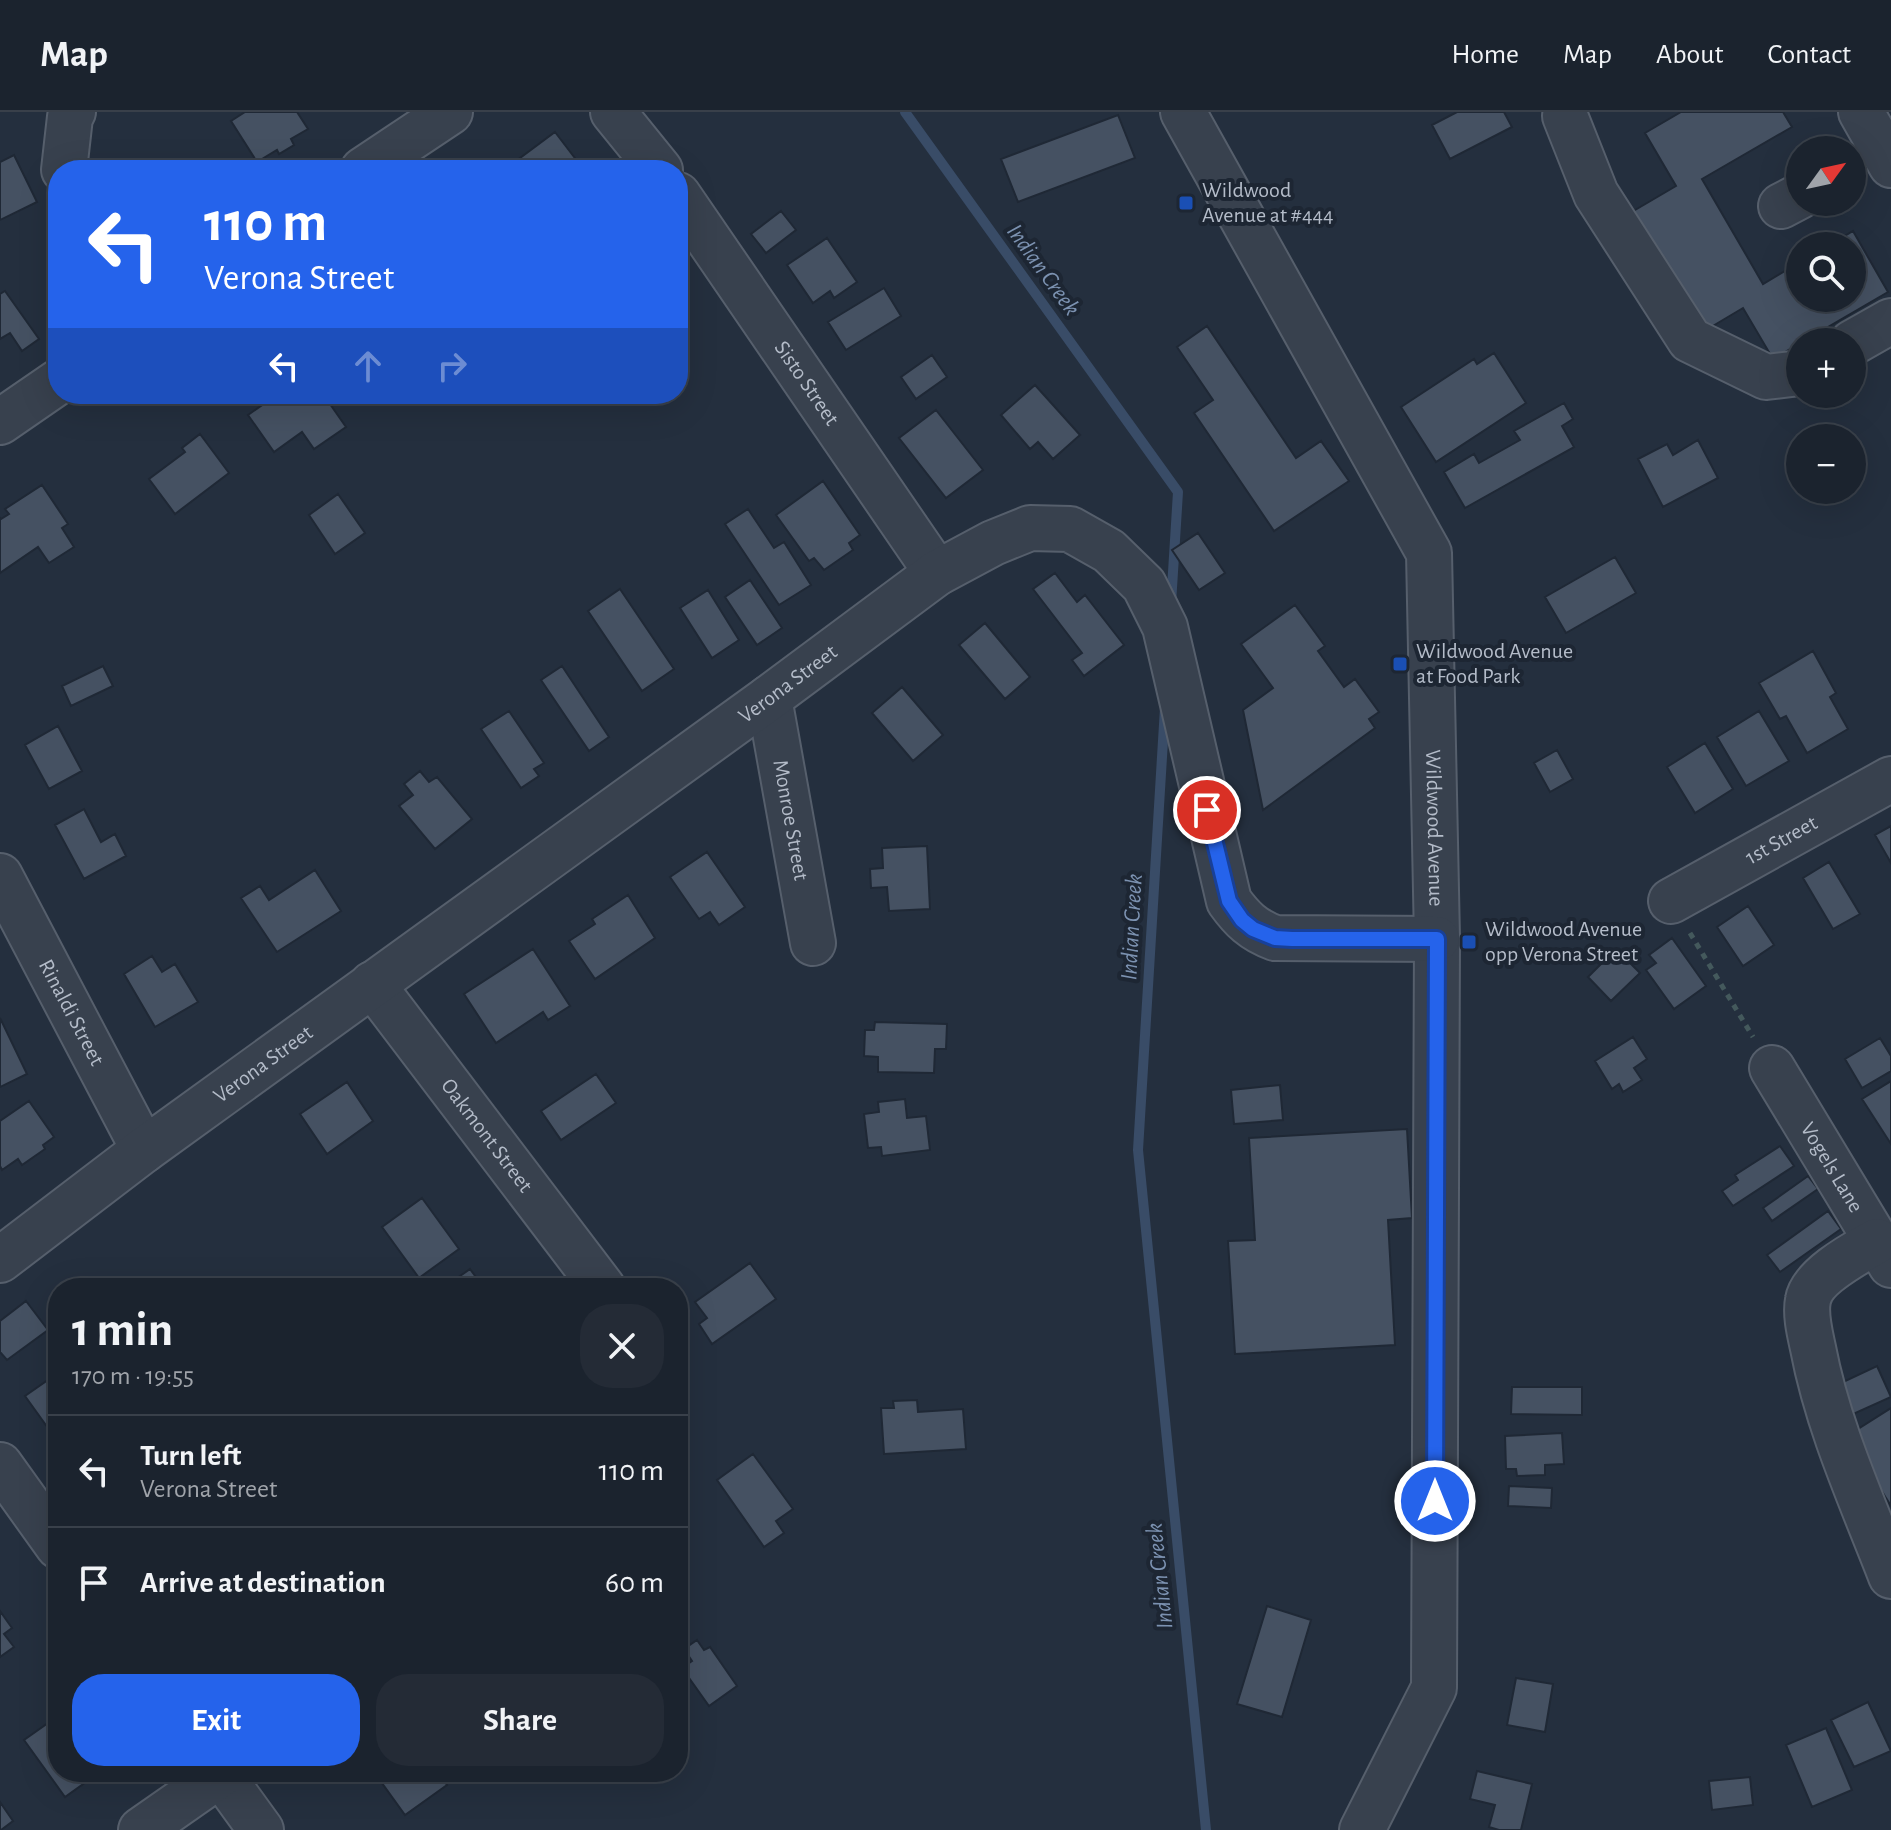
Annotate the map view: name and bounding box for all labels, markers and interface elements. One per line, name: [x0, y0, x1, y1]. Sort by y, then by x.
text: Map: [40, 36, 108, 74]
text: Home: [1452, 41, 1519, 69]
text: Map: [1563, 41, 1612, 69]
text: About: [1656, 41, 1724, 69]
text: Contact: [1768, 41, 1851, 69]
north arrow: [1786, 136, 1866, 216]
map controls: [1786, 136, 1866, 504]
place label: Wildwood Avenue at #444: [1202, 179, 1334, 226]
icon: left: [72, 192, 176, 296]
marker: Wildwood Avenue at #444: [1177, 194, 1195, 212]
text: 110 m: [204, 195, 327, 251]
water label: Indian Creek: [1002, 220, 1084, 320]
button: search: [1786, 232, 1866, 312]
text: Verona Street: [204, 260, 394, 296]
button: +: [1786, 328, 1866, 408]
street label: Sisto Street: [770, 337, 843, 429]
icon: left: [262, 344, 306, 388]
icon: ahead: [346, 344, 390, 388]
icon: right: [430, 344, 474, 388]
button: −: [1786, 424, 1866, 504]
street label: Verona Street: [734, 640, 841, 727]
place label: Wildwood Avenue at Food Park: [1416, 640, 1573, 687]
marker: Wildwood Avenue at Food Park: [1391, 655, 1409, 673]
street label: Wildwood Avenue: [1422, 749, 1447, 907]
street label: Monroe Street: [769, 758, 813, 882]
pin: [1173, 776, 1241, 844]
icon: arrive: [1185, 788, 1229, 832]
street label: 1st Street: [1742, 811, 1821, 868]
water label: Indian Creek: [1117, 873, 1147, 981]
place label: Wildwood Avenue opp Verona Street: [1485, 918, 1642, 965]
marker: Wildwood Avenue opp Verona Street: [1460, 933, 1478, 951]
street label: Rinaldi Street: [35, 956, 109, 1069]
street label: Verona Street: [209, 1021, 317, 1107]
street label: Oakmont Street: [437, 1074, 537, 1196]
street label: Vogels Lane: [1796, 1118, 1868, 1216]
button: close: [580, 1304, 664, 1388]
text: 1 min: [72, 1307, 173, 1355]
text: 170 m · 19:55: [72, 1363, 194, 1389]
text: Turn left: [140, 1441, 241, 1471]
icon: left: [72, 1449, 116, 1493]
text: 110 m: [599, 1456, 664, 1486]
position arrow: [1393, 1459, 1477, 1543]
text: Verona Street: [140, 1476, 277, 1502]
water label: Indian Creek: [1142, 1522, 1178, 1630]
icon: arrive: [72, 1561, 116, 1605]
text: Arrive at destination: [140, 1568, 386, 1598]
text: 60 m: [605, 1568, 664, 1598]
button: Exit: [72, 1674, 360, 1766]
button: Share: [376, 1674, 664, 1766]

